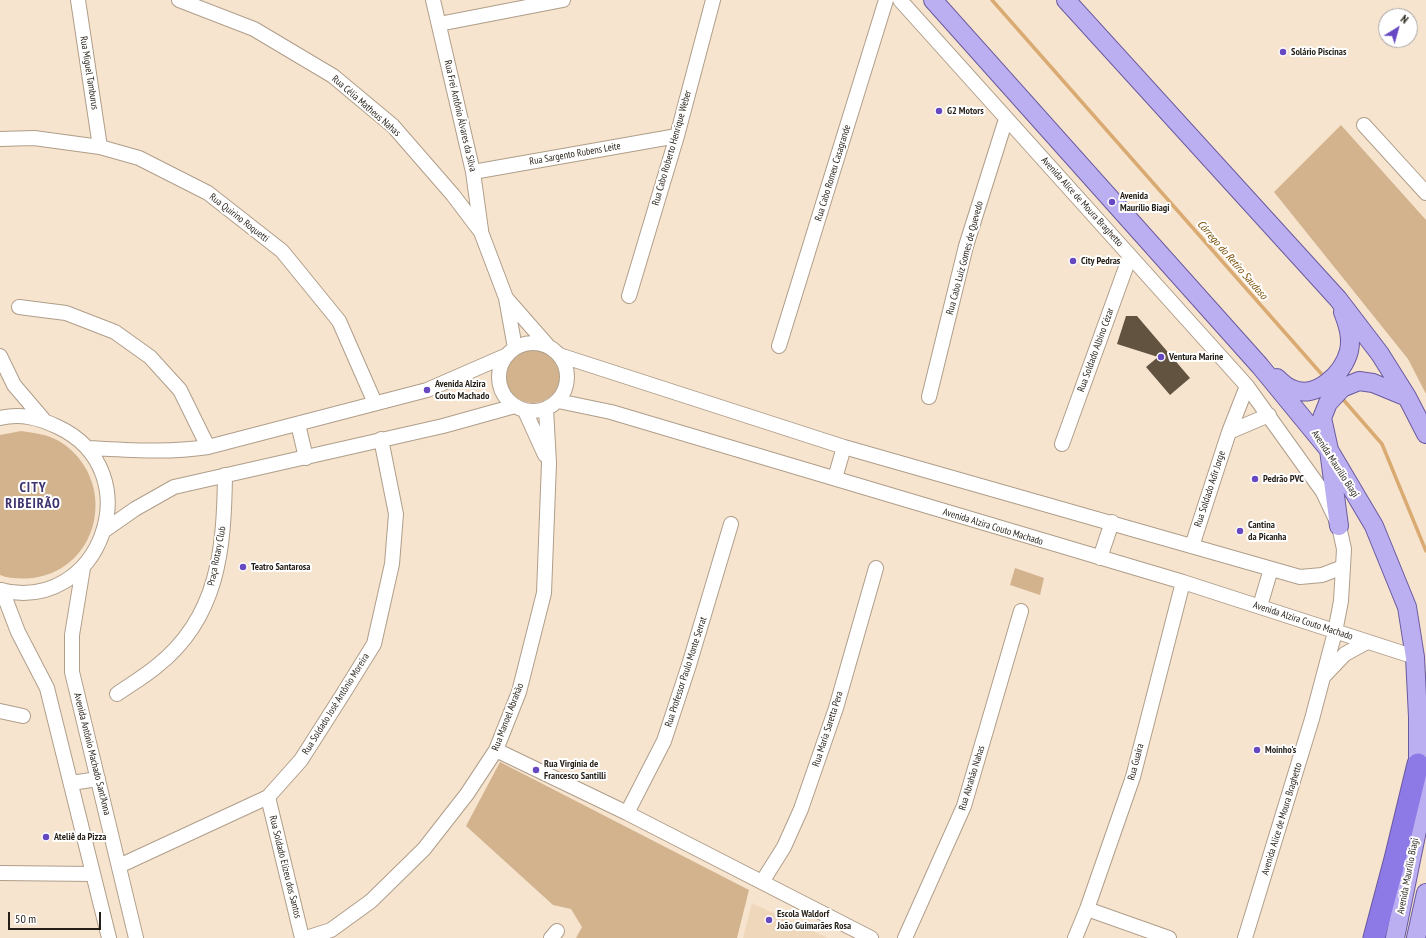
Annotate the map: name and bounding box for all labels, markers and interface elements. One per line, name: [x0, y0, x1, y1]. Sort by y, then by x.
north arrow: [1378, 8, 1418, 48]
text: N: [1398, 12, 1411, 27]
street label: Rua Miguel Tamburus: [77, 35, 101, 111]
place label: Solário Piscinas: [1291, 46, 1346, 58]
marker: Solário Piscinas: [1278, 47, 1288, 57]
street label: Rua Frei Antônio Álvares da Silva: [441, 59, 479, 173]
street label: Rua Célia Matheus Nahas: [329, 73, 403, 139]
street label: Rua Cabo Roberto Henrique Weber: [650, 89, 694, 207]
place label: G2 Motors: [947, 105, 984, 117]
marker: G2 Motors: [934, 106, 944, 116]
street label: Rua Cabo Romeu Casagrande: [813, 123, 853, 223]
street label: Rua Sargento Rubens Leite: [528, 140, 622, 168]
street label: Avenida Alice de Moura Braghetto: [1038, 155, 1126, 249]
place label: Avenida Maurílio Biagi: [1120, 190, 1170, 214]
street label: Rua Quirino Roquetti: [207, 191, 271, 245]
marker: Avenida Maurílio Biagi: [1107, 197, 1117, 207]
street label: Rua Cabo Luiz Gomes de Quevedo: [944, 200, 986, 316]
water label: Córrego do Retiro Saudoso: [1194, 218, 1270, 302]
place label: City Pedras: [1081, 255, 1120, 267]
marker: City Pedras: [1068, 256, 1078, 266]
street label: Rua Soldado Albino Cézar: [1075, 306, 1117, 394]
place label: Ventura Marine: [1169, 351, 1223, 363]
marker: Ventura Marine: [1156, 352, 1166, 362]
place label: Avenida Alzira Couto Machado: [435, 378, 489, 402]
marker: Avenida Alzira Couto Machado: [422, 385, 432, 395]
street label: Avenida Maurílio Biagi: [1309, 428, 1361, 500]
street label: Rua Soldado Adir Jorge: [1192, 449, 1228, 529]
place label: Pedrão PVC: [1263, 473, 1304, 485]
marker: Pedrão PVC: [1250, 474, 1260, 484]
district label: CITY RIBEIRÃO: [5, 480, 61, 512]
street label: Avenida Alzira Couto Machado: [941, 506, 1045, 548]
place label: Cantina da Picanha: [1248, 519, 1286, 542]
street label: Praça Rotary Club: [205, 525, 229, 587]
marker: Cantina da Picanha: [1235, 526, 1245, 536]
place label: Teatro Santarosa: [251, 561, 310, 573]
marker: Teatro Santarosa: [238, 562, 248, 572]
street label: Avenida Alzira Couto Machado: [1252, 599, 1354, 643]
street label: Rua Professor Paulo Monte Serrat: [663, 615, 709, 729]
street label: Rua Soldado José Antônio Moreira: [300, 651, 372, 757]
street label: Rua Manoel Abrahão: [490, 681, 526, 753]
street label: Rua Maria Saretta Pera: [810, 690, 846, 768]
street label: Avenida Antônio Machado Sant'Anna: [71, 692, 113, 816]
street label: Rua Guaíra: [1125, 742, 1147, 782]
street label: Rua Abrahão Nahas: [956, 744, 988, 812]
place label: Moinho's: [1265, 744, 1296, 756]
marker: Moinho's: [1252, 745, 1262, 755]
place label: Rua Virgínia de Francesco Santilli: [544, 758, 606, 782]
street label: Avenida Alice de Moura Braghetto: [1259, 761, 1305, 877]
marker: Rua Virgínia de Francesco Santilli: [531, 765, 541, 775]
street label: Rua Soldado Elizeu dos Santos: [266, 814, 304, 920]
place label: Ateliê da Pizza: [54, 831, 106, 843]
marker: Ateliê da Pizza: [41, 832, 51, 842]
street label: Avenida Maurílio Biagi: [1395, 837, 1421, 915]
scale bar: [10, 904, 103, 930]
place label: Escola Waldorf João Guimarães Rosa: [777, 908, 851, 932]
text: 50 m: [15, 911, 36, 926]
marker: Escola Waldorf João Guimarães Rosa: [764, 915, 774, 925]

